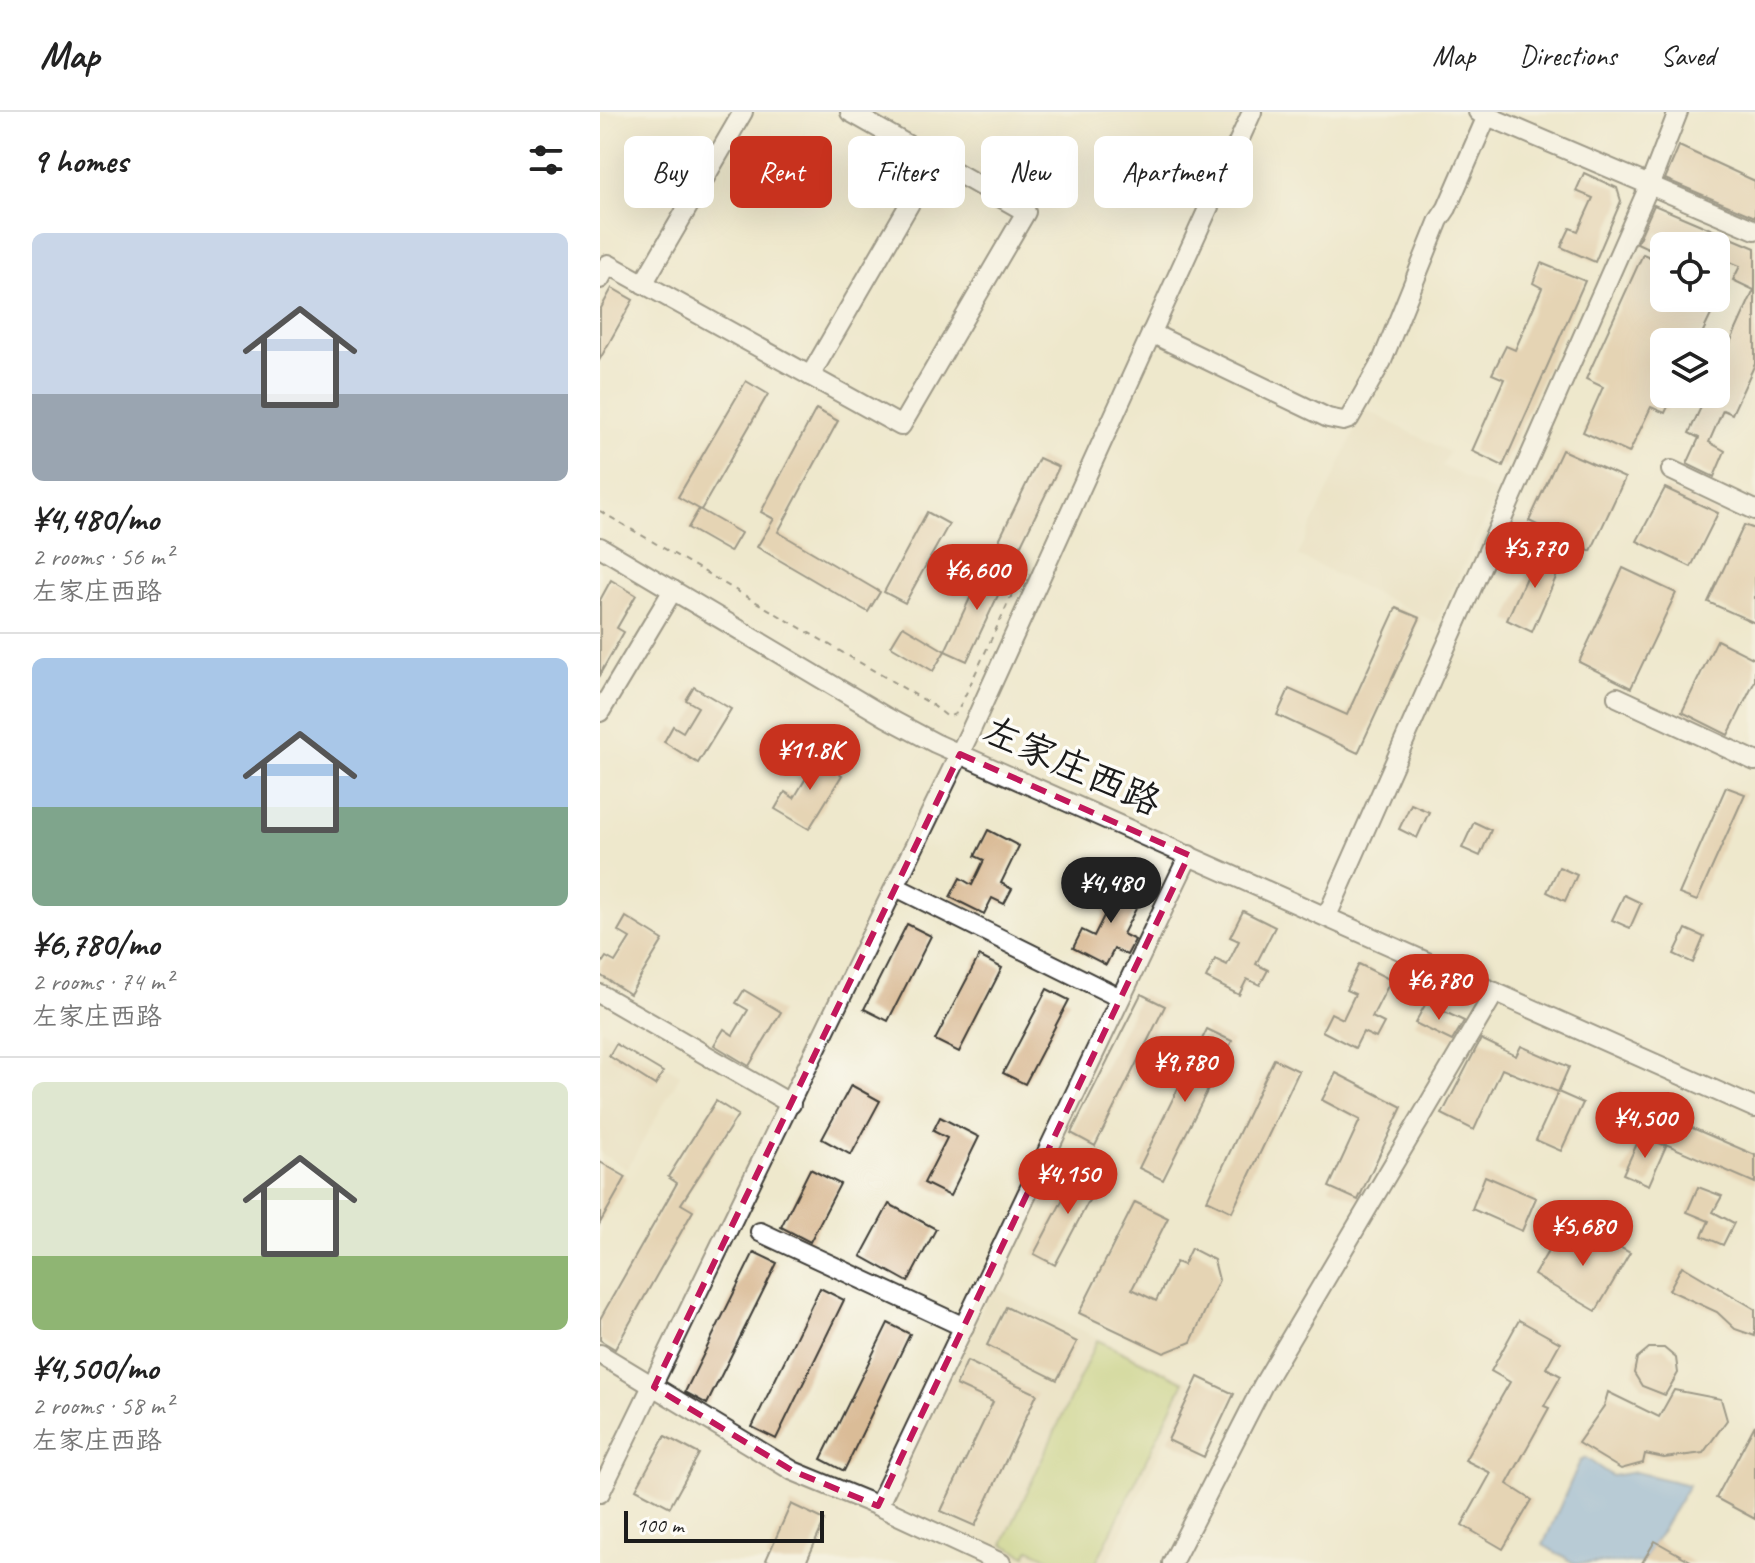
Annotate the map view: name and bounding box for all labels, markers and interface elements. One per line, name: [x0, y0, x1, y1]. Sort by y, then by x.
text: Map: [40, 32, 99, 79]
text: Map: [1432, 38, 1475, 73]
text: Directions: [1519, 38, 1617, 73]
text: Saved: [1661, 38, 1715, 73]
chip: Buy: [624, 136, 714, 208]
chip: Rent: [730, 136, 832, 208]
chip: Filters: [848, 136, 965, 208]
chip: New: [981, 136, 1078, 208]
chip: Apartment: [1094, 136, 1253, 208]
icon: filters: [524, 138, 568, 182]
text: 9 homes: [32, 139, 128, 182]
map controls: [1650, 232, 1730, 408]
button: locate: [1650, 232, 1730, 312]
icon: home: [228, 285, 372, 429]
button: layers: [1650, 328, 1730, 408]
text: ¥4,480/mo: [32, 497, 159, 540]
pin: ¥5,770: [1470, 522, 1600, 590]
text: ¥5,770: [1503, 531, 1567, 564]
text: 2 rooms · 56 m²: [32, 540, 173, 573]
pin: ¥6,600: [912, 544, 1042, 612]
text: ¥6,600: [945, 553, 1009, 586]
text: 左家庄西路: [32, 575, 162, 608]
street label: 左家庄西路: [976, 706, 1168, 826]
icon: home: [228, 710, 372, 854]
pin: ¥11.8K: [745, 724, 875, 792]
text: ¥11.8K: [777, 733, 843, 766]
pin: ¥4,480: [1046, 857, 1176, 925]
text: ¥4,480: [1079, 866, 1143, 899]
text: ¥6,780/mo: [32, 922, 159, 965]
pin: ¥6,780: [1374, 954, 1504, 1022]
text: ¥6,780: [1407, 963, 1471, 996]
text: 2 rooms · 74 m²: [32, 965, 173, 998]
text: 左家庄西路: [32, 1000, 162, 1033]
pin: ¥9,780: [1120, 1036, 1250, 1104]
text: ¥9,780: [1153, 1045, 1217, 1078]
pin: ¥4,500: [1580, 1092, 1710, 1160]
text: ¥4,500: [1613, 1101, 1677, 1134]
icon: home: [228, 1134, 372, 1278]
pin: ¥4,150: [1003, 1148, 1133, 1216]
text: ¥4,150: [1036, 1157, 1100, 1190]
pin: ¥5,680: [1518, 1200, 1648, 1268]
text: ¥5,680: [1551, 1209, 1615, 1242]
text: ¥4,500/mo: [32, 1346, 158, 1389]
text: 2 rooms · 58 m²: [32, 1389, 173, 1422]
text: 左家庄西路: [32, 1424, 162, 1457]
scale bar: [624, 1507, 824, 1543]
text: 100 m: [636, 1511, 683, 1539]

